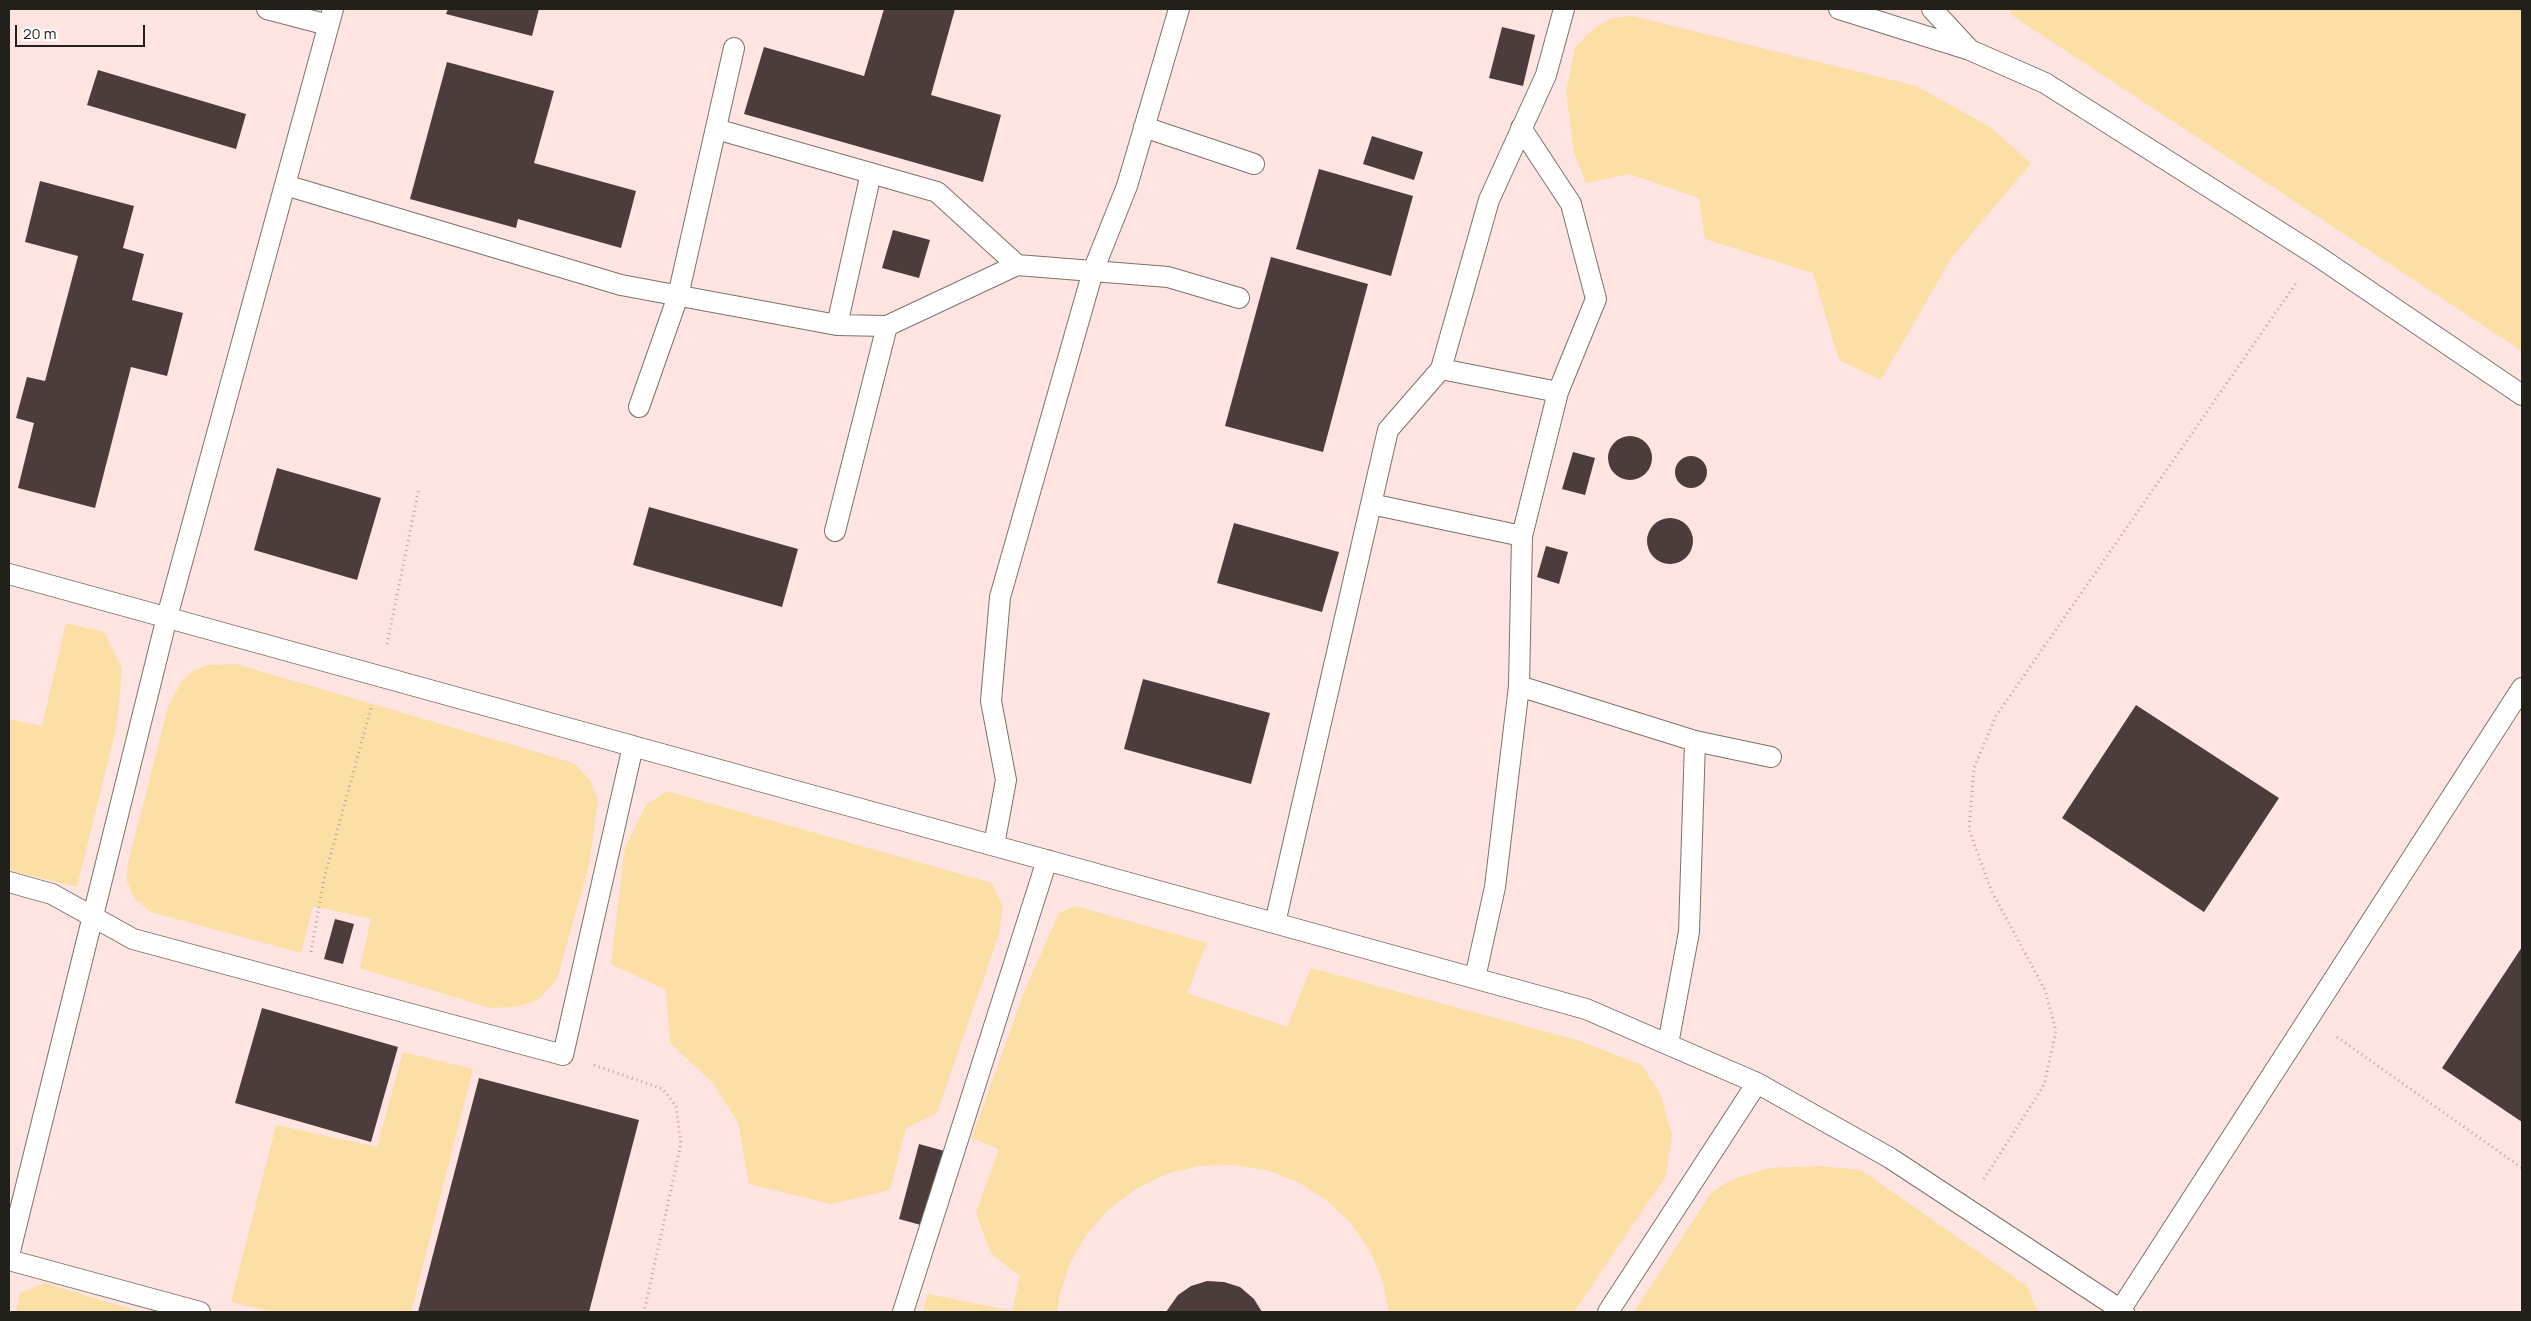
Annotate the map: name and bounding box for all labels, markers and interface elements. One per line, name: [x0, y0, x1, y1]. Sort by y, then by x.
scale bar: [18, 15, 148, 47]
text: 20 m: [23, 23, 56, 44]

